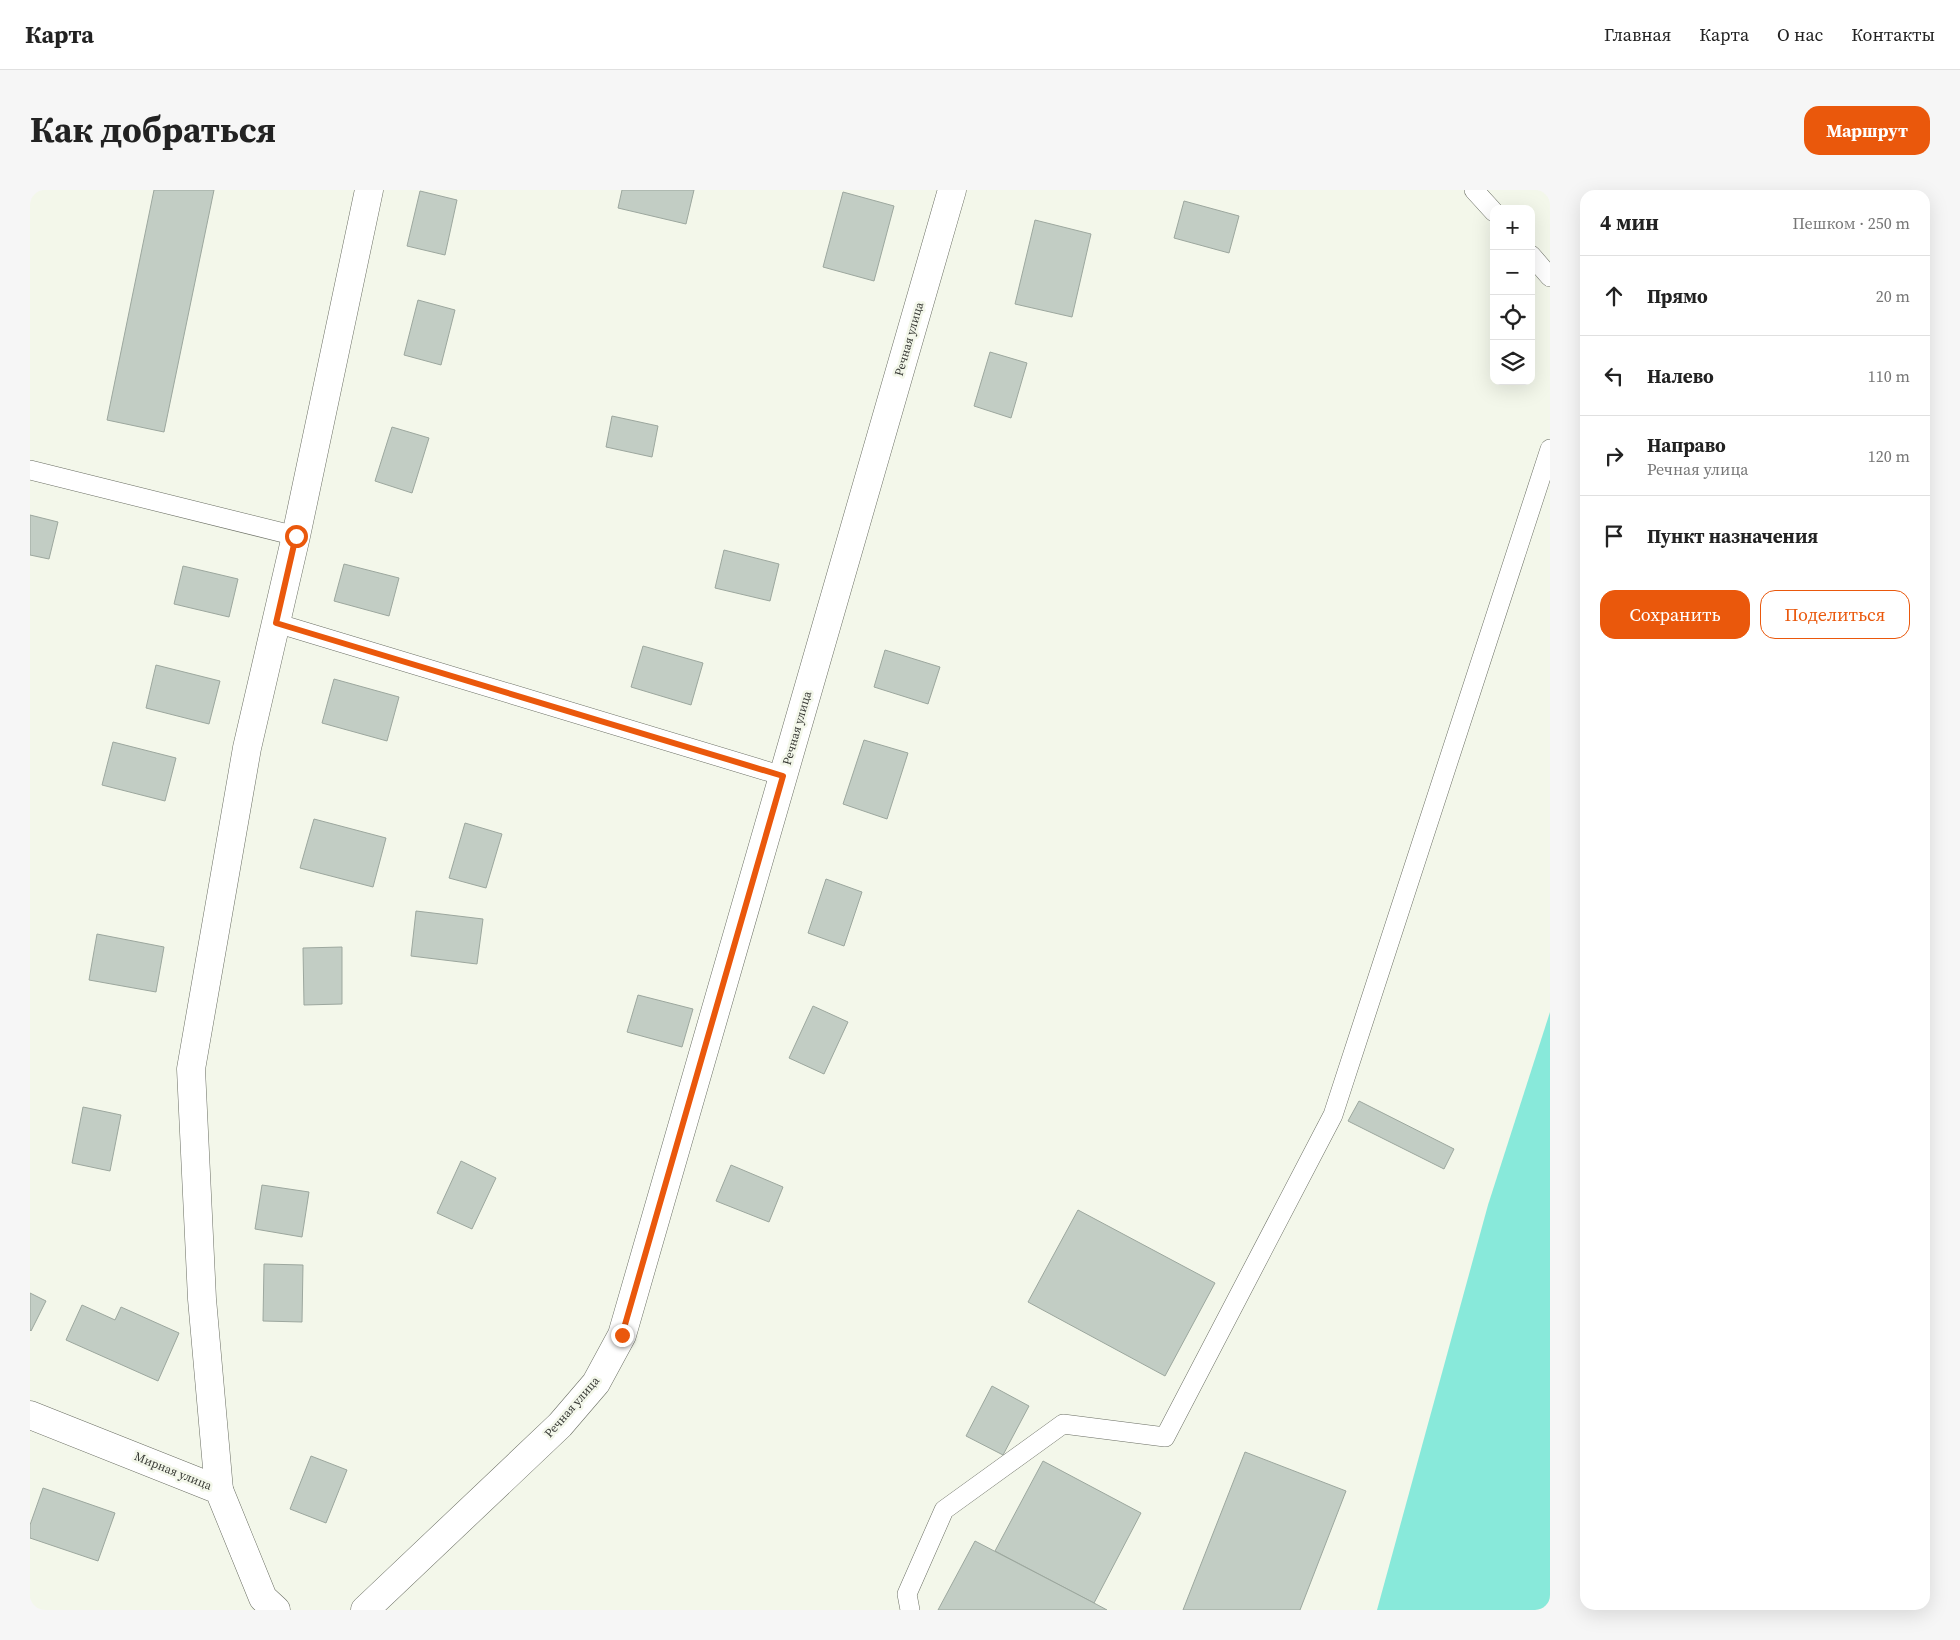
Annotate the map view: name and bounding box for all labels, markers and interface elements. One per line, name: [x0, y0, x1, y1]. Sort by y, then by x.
text: Карта: [25, 18, 94, 51]
text: Главная: [1604, 22, 1671, 47]
text: Карта: [1699, 22, 1749, 47]
text: О нас: [1777, 22, 1823, 47]
text: Контакты: [1851, 22, 1935, 47]
text: Как добраться: [30, 106, 276, 154]
button: Маршрут: [1804, 106, 1930, 155]
map controls: [1490, 205, 1535, 385]
button: +: [1490, 205, 1535, 250]
text: 4 мин: [1600, 208, 1659, 237]
text: Пешком · 250 m: [1792, 212, 1910, 234]
button: −: [1490, 250, 1535, 295]
icon: ahead: [1600, 282, 1628, 310]
text: Прямо: [1647, 283, 1708, 309]
text: 20 m: [1876, 285, 1910, 307]
button: locate: [1490, 295, 1535, 340]
street label: Речная улица: [891, 299, 927, 378]
button: layers: [1490, 340, 1535, 385]
icon: left: [1600, 362, 1628, 390]
text: Налево: [1647, 363, 1714, 389]
text: 110 m: [1868, 365, 1910, 387]
text: Направо: [1647, 432, 1726, 458]
icon: right: [1600, 442, 1628, 470]
text: 120 m: [1868, 445, 1910, 467]
text: Речная улица: [1647, 458, 1749, 480]
icon: arrive: [1600, 522, 1628, 550]
text: Пункт назначения: [1647, 523, 1818, 549]
route start: [285, 525, 308, 548]
button: Сохранить: [1600, 590, 1750, 639]
button: Поделиться: [1760, 590, 1910, 639]
street label: Речная улица: [779, 688, 815, 767]
route end: [611, 1324, 634, 1347]
street label: Речная улица: [541, 1372, 604, 1441]
street label: Мирная улица: [132, 1448, 215, 1494]

